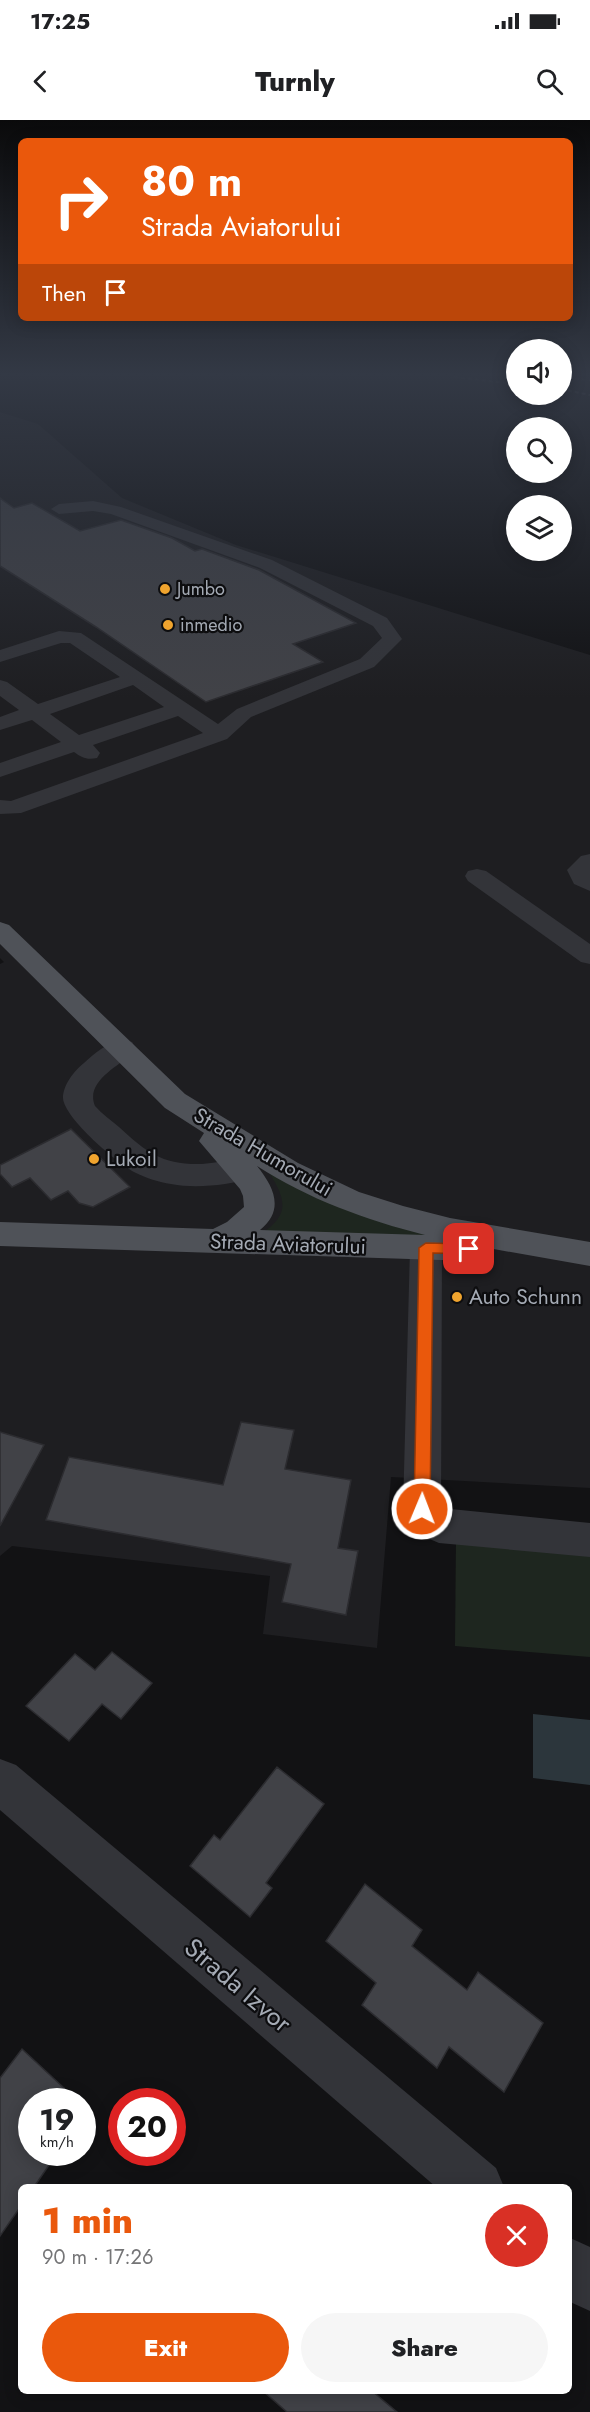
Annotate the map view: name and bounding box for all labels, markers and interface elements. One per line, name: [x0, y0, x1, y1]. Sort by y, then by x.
text: 17:25: [30, 5, 90, 37]
text: Turnly: [255, 62, 335, 101]
icon: back: [24, 65, 57, 98]
icon: search: [533, 65, 566, 98]
text: 80 m: [141, 151, 242, 212]
icon: right: [42, 162, 120, 240]
text: Strada Aviatorului: [141, 207, 341, 246]
icon: arrive: [99, 276, 132, 309]
text: Then: [42, 277, 87, 309]
map controls: [506, 339, 572, 561]
button: sound: [506, 339, 572, 405]
button: search: [506, 417, 572, 483]
button: layers: [506, 495, 572, 561]
place label: Jumbo: [175, 576, 225, 602]
marker: Jumbo: [158, 582, 172, 596]
place label: inmedio: [180, 612, 242, 638]
marker: inmedio: [161, 618, 175, 632]
street label: Strada Humorului: [188, 1100, 338, 1204]
place label: Lukoil: [106, 1144, 157, 1174]
marker: Lukoil: [87, 1152, 101, 1166]
pin: [443, 1223, 494, 1274]
street label: Strada Aviatorului: [210, 1226, 366, 1262]
icon: arrive: [452, 1232, 485, 1265]
place label: Auto Schunn: [469, 1282, 582, 1312]
marker: Auto Schunn: [450, 1290, 464, 1304]
position arrow: [390, 1477, 454, 1541]
street label: Strada Izvor: [176, 1929, 300, 2041]
speed limit sign: 20: [108, 2088, 186, 2166]
text: 19: [39, 2098, 75, 2141]
text: km/h: [40, 2131, 74, 2153]
text: 1 min: [42, 2194, 133, 2246]
button: close: [485, 2204, 548, 2267]
text: 90 m · 17:26: [42, 2243, 154, 2272]
button: Exit: [42, 2313, 289, 2382]
button: Share: [301, 2313, 548, 2382]

